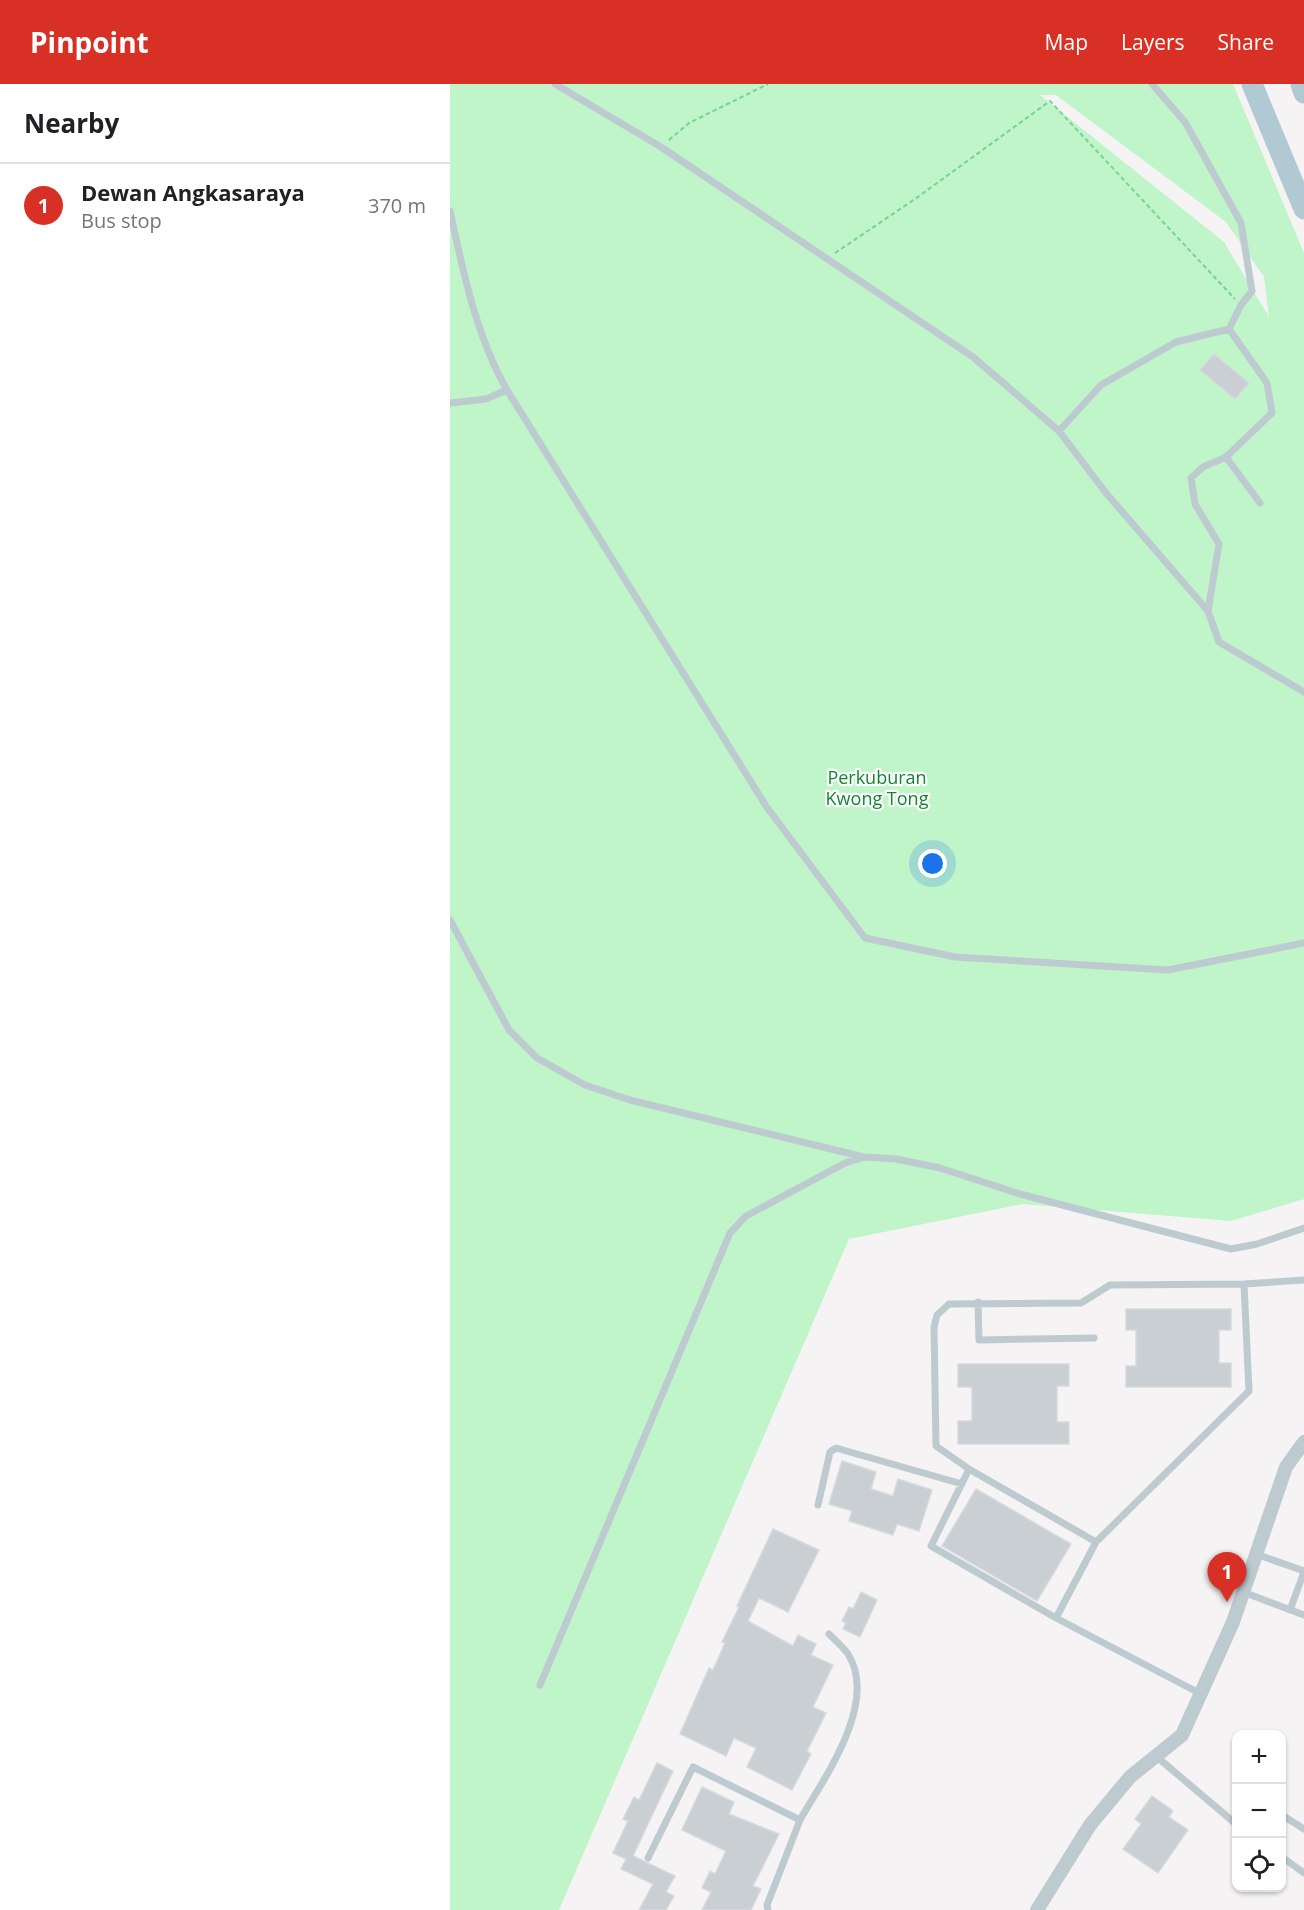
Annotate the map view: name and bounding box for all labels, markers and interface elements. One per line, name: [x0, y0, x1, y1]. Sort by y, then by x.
text: Pinpoint: [30, 23, 149, 61]
text: Map: [1045, 28, 1088, 56]
text: Layers: [1121, 28, 1185, 56]
text: Share: [1218, 28, 1274, 56]
text: Nearby: [24, 105, 119, 141]
text: Dewan Angkasaraya: [81, 177, 305, 207]
text: 1: [38, 192, 49, 219]
text: 370 m: [368, 192, 426, 219]
text: Bus stop: [81, 207, 162, 234]
park label: Perkuburan Kwong Tong: [826, 765, 929, 810]
your location: [918, 849, 947, 878]
pin: 1: [1208, 1552, 1246, 1602]
map controls: [1232, 1730, 1286, 1892]
button: +: [1232, 1730, 1286, 1784]
button: −: [1232, 1784, 1286, 1838]
button: locate: [1232, 1838, 1286, 1892]

